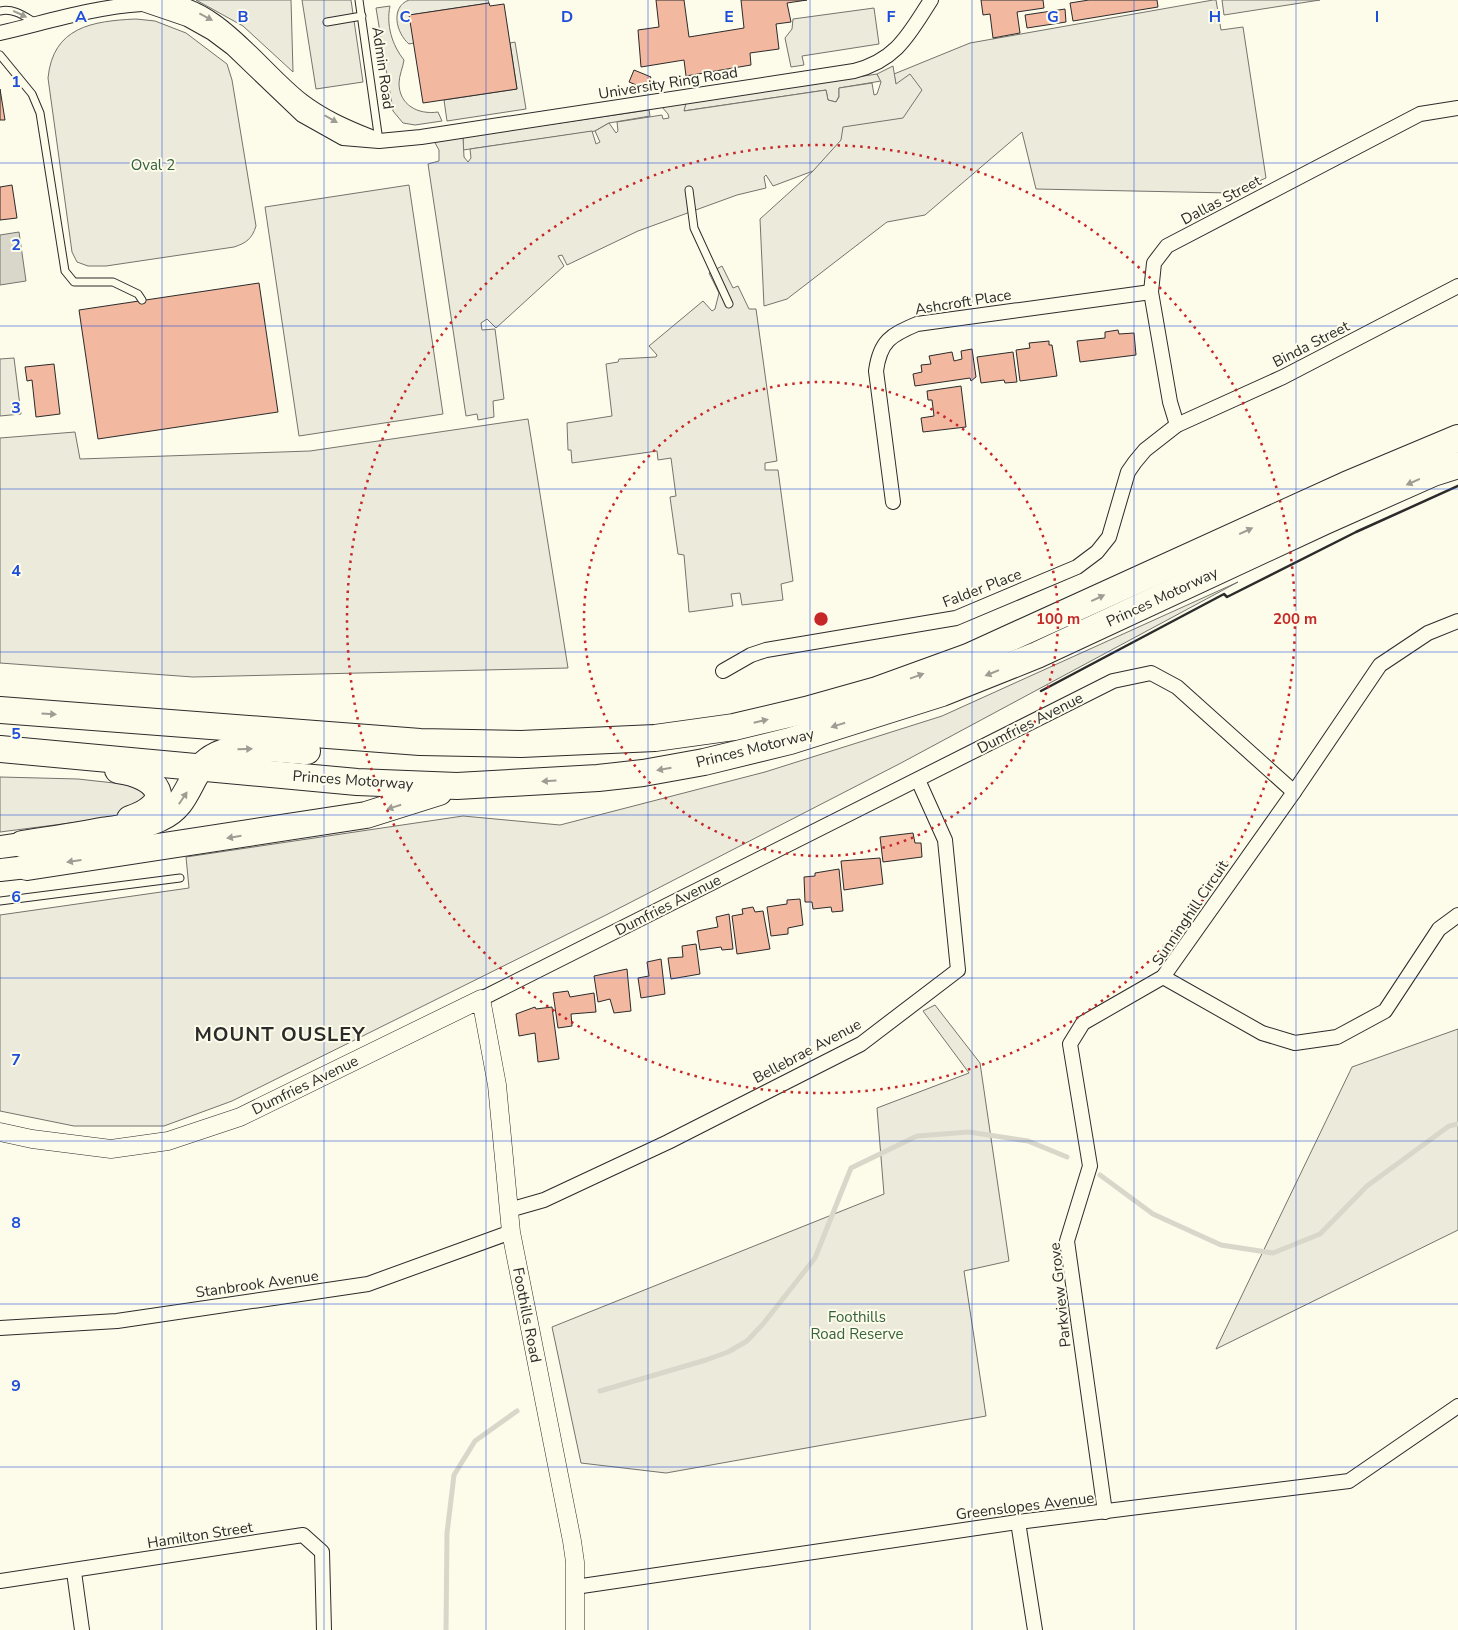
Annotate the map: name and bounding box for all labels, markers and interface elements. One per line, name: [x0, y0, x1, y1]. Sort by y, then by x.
text: A: [75, 6, 87, 28]
text: B: [237, 6, 249, 28]
text: C: [400, 6, 411, 28]
text: D: [561, 6, 573, 28]
text: E: [724, 6, 734, 28]
text: F: [887, 6, 896, 28]
text: G: [1047, 6, 1059, 28]
text: H: [1209, 6, 1221, 28]
text: I: [1375, 6, 1379, 28]
one-way arrow: [13, 10, 27, 18]
one-way arrow: [200, 12, 213, 21]
street label: Admin Road: [367, 25, 399, 111]
street label: University Ring Road: [597, 62, 739, 104]
text: 1: [11, 71, 21, 93]
one-way arrow: [325, 115, 338, 124]
park label: Oval 2: [131, 155, 175, 175]
street label: Dallas Street: [1177, 170, 1265, 229]
text: 2: [11, 234, 21, 256]
street label: Ashcroft Place: [913, 284, 1013, 320]
street label: Binda Street: [1269, 316, 1353, 372]
text: 3: [11, 397, 21, 419]
one-way arrow: [1406, 479, 1420, 487]
one-way arrow: [1239, 526, 1253, 534]
text: 4: [11, 560, 21, 582]
street label: Princes Motorway: [1103, 562, 1221, 632]
street label: Falder Place: [940, 564, 1024, 612]
one-way arrow: [1091, 594, 1105, 602]
text: 100 m: [1036, 609, 1080, 629]
text: 200 m: [1273, 609, 1317, 629]
centre of rings: [812, 610, 830, 628]
one-way arrow: [984, 669, 999, 677]
one-way arrow: [909, 672, 924, 679]
street label: Dumfries Avenue: [974, 688, 1086, 758]
one-way arrow: [41, 710, 57, 718]
one-way arrow: [753, 717, 768, 725]
one-way arrow: [831, 722, 846, 730]
text: 5: [11, 723, 21, 745]
street label: Princes Motorway: [694, 724, 816, 772]
one-way arrow: [237, 745, 253, 753]
street label: Princes Motorway: [292, 766, 414, 794]
one-way arrow: [656, 766, 672, 774]
one-way arrow: [541, 777, 557, 785]
one-way arrow: [178, 792, 188, 805]
one-way arrow: [386, 803, 401, 811]
one-way arrow: [226, 833, 242, 841]
street label: Sunninghill Circuit: [1147, 856, 1233, 970]
one-way arrow: [65, 857, 81, 865]
street label: Dumfries Avenue: [612, 870, 724, 940]
text: 6: [11, 886, 21, 908]
street label: Bellebrae Avenue: [749, 1014, 865, 1088]
district label: MOUNT OUSLEY: [194, 1021, 366, 1048]
text: 7: [11, 1049, 21, 1071]
street label: Dumfries Avenue: [248, 1051, 362, 1119]
text: 8: [11, 1212, 21, 1234]
street label: Parkview Grove: [1045, 1242, 1075, 1348]
street label: Stanbrook Avenue: [194, 1265, 320, 1303]
street label: Foothills Road: [508, 1266, 546, 1364]
park label: Foothills Road Reserve: [810, 1307, 904, 1344]
text: 9: [11, 1375, 21, 1397]
street label: Greenslopes Avenue: [955, 1488, 1095, 1524]
street label: Hamilton Street: [146, 1517, 255, 1553]

